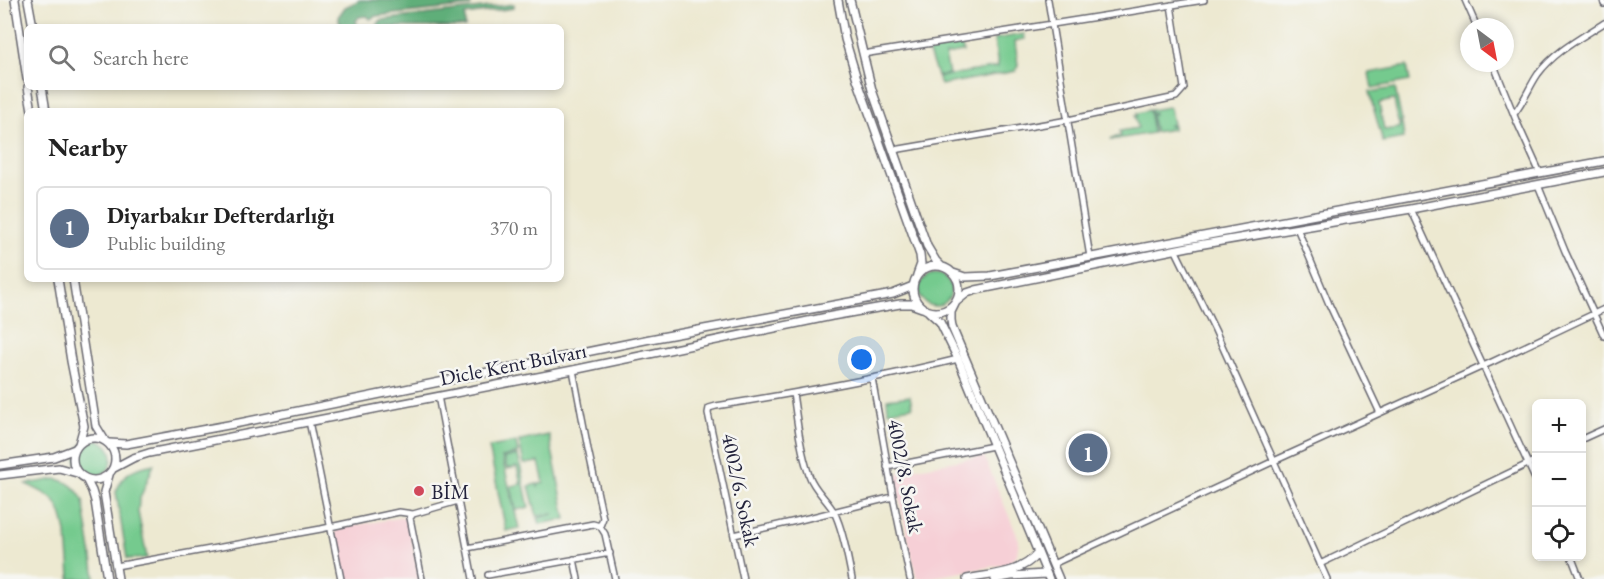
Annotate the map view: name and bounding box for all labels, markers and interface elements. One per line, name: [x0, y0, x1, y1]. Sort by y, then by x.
north arrow: [1460, 18, 1514, 72]
search box: [24, 24, 564, 90]
icon: search: [45, 41, 78, 74]
text: Search here: [93, 43, 188, 72]
text: Nearby: [48, 130, 128, 164]
text: Diyarbakır Defterdarlığı: [107, 201, 335, 230]
text: 1: [64, 215, 75, 241]
text: 370 m: [490, 215, 538, 241]
text: Public building: [107, 230, 225, 256]
street label: Dicle Kent Bulvarı: [437, 337, 589, 391]
your location: [847, 345, 876, 374]
map controls: [1532, 399, 1586, 561]
button: +: [1532, 399, 1586, 453]
street label: 4002/8. Sokak: [882, 417, 931, 537]
pin: 1: [1068, 430, 1108, 476]
street label: 4002/6. Sokak: [716, 431, 766, 551]
button: −: [1532, 453, 1586, 507]
place label: BİM: [431, 478, 469, 505]
marker: BİM: [412, 484, 426, 498]
button: locate: [1532, 507, 1586, 561]

